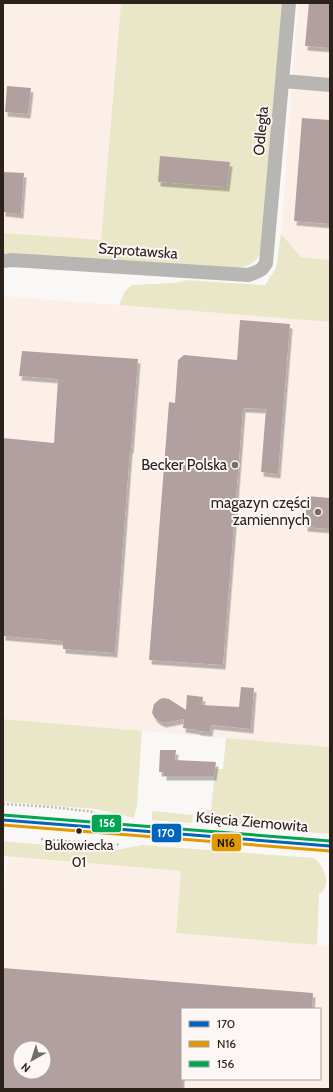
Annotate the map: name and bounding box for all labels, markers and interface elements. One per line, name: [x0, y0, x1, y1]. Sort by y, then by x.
street label: Odległa: [250, 105, 272, 156]
street label: Szprotawska: [98, 239, 179, 263]
place label: Becker Polska: [141, 456, 228, 474]
marker: Becker Polska: [230, 460, 240, 470]
place label: magazyn części zamiennych: [211, 494, 310, 529]
marker: magazyn części zamiennych: [313, 507, 323, 517]
street label: Księcia Ziemowita: [195, 808, 310, 836]
line badge: 156: [91, 814, 122, 833]
text: 156: [99, 816, 115, 830]
line badge: 170: [151, 823, 182, 843]
marker: Bukowiecka 01: [74, 826, 84, 836]
text: 170: [157, 826, 175, 840]
line badge: N16: [211, 833, 242, 852]
place label: Bukowiecka 01: [45, 836, 114, 871]
text: N16: [217, 836, 235, 850]
legend: [181, 1008, 321, 1080]
text: 170: [217, 1016, 235, 1031]
text: N16: [217, 1036, 236, 1051]
north arrow: [12, 1040, 52, 1080]
text: 156: [217, 1056, 234, 1071]
text: N: [18, 1060, 33, 1076]

